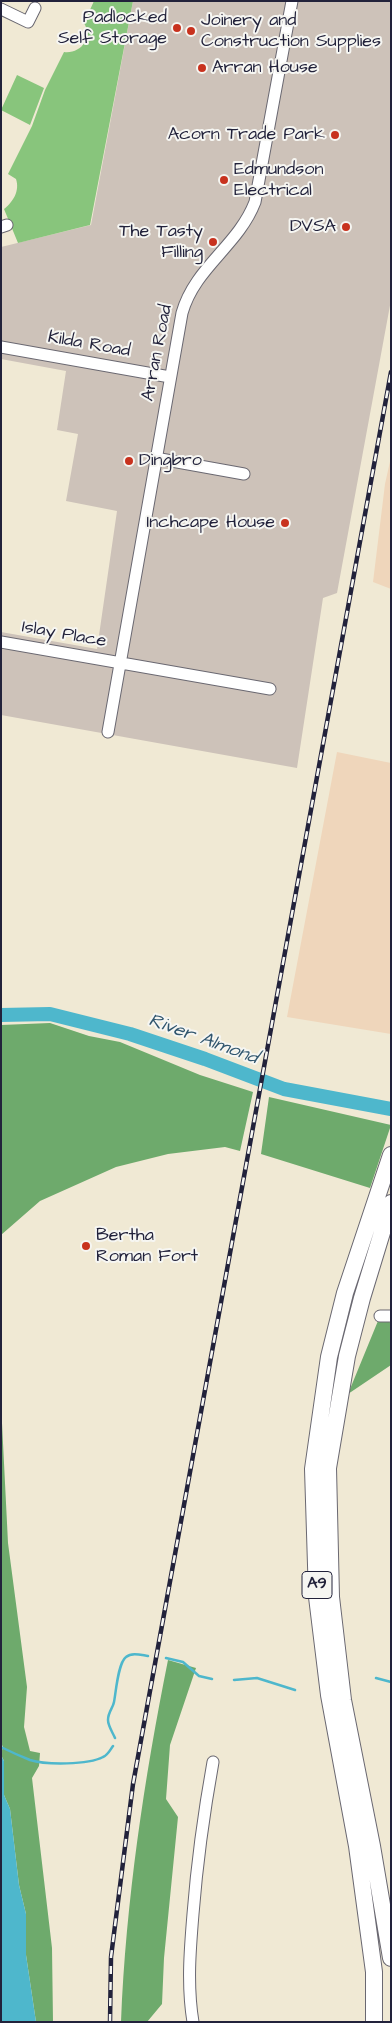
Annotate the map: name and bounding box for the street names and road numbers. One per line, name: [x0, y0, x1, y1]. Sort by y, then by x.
street label: Arran Road: [138, 303, 178, 403]
street label: Kilda Road: [46, 327, 132, 363]
street label: Islay Place: [20, 617, 108, 653]
road number: A9: [302, 1572, 332, 1598]

